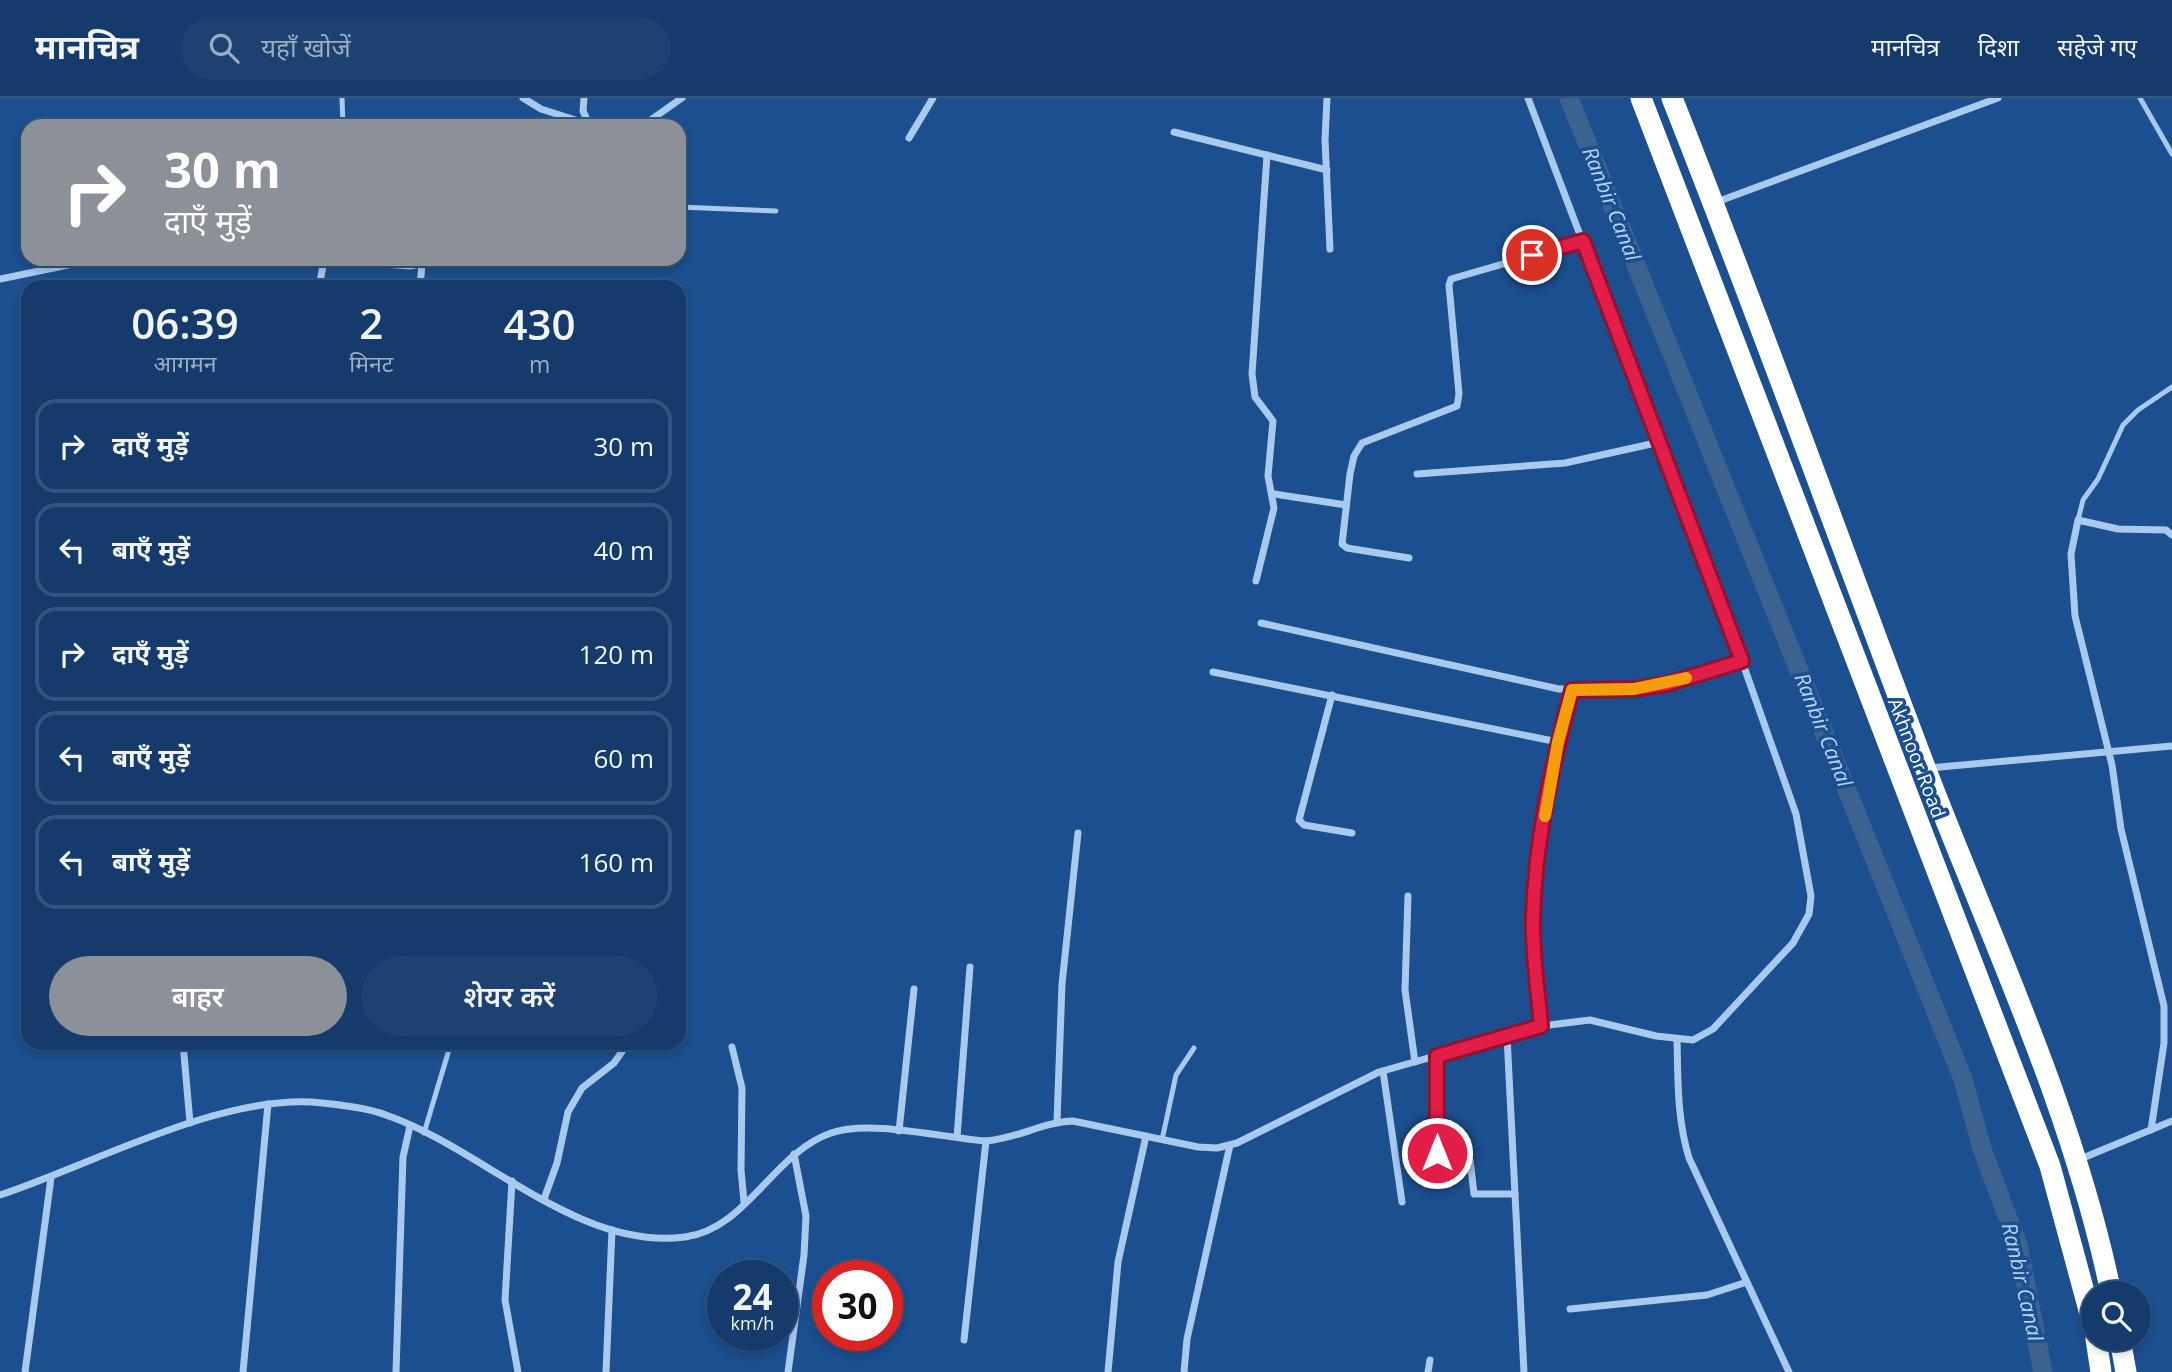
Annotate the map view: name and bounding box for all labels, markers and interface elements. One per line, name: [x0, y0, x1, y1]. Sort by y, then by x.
search box: [181, 17, 671, 80]
text: मानचित्र: [35, 24, 139, 69]
icon: search: [205, 29, 243, 67]
text: यहाँ खोजें: [261, 29, 351, 65]
text: मानचित्र: [1871, 30, 1940, 63]
text: दिशा: [1978, 30, 2019, 63]
text: सहेजे गए: [2057, 30, 2137, 63]
text: 30 m: [164, 136, 281, 202]
water label: Ranbir Canal: [1576, 142, 1648, 265]
icon: right: [49, 147, 140, 238]
text: दाएँ मुड़ें: [164, 199, 252, 242]
pin: [1502, 225, 1562, 285]
icon: arrive: [1513, 236, 1551, 274]
text: 06:39: [131, 294, 239, 351]
text: 2: [359, 294, 383, 351]
text: 430: [504, 295, 576, 352]
text: आगमन: [154, 347, 217, 379]
text: मिनट: [349, 347, 393, 379]
text: m: [529, 348, 550, 380]
icon: right: [53, 427, 91, 465]
text: दाएँ मुड़ें: [112, 427, 189, 463]
text: 30 m: [593, 428, 654, 464]
icon: left: [53, 531, 91, 569]
text: बाएँ मुड़ें: [112, 531, 190, 567]
text: 40 m: [593, 532, 654, 568]
icon: right: [53, 635, 91, 673]
text: दाएँ मुड़ें: [112, 635, 189, 671]
text: 120 m: [579, 636, 654, 672]
water label: Ranbir Canal: [1788, 668, 1860, 791]
street label: Akhnoor Road: [1882, 694, 1952, 822]
icon: left: [53, 739, 91, 777]
text: बाएँ मुड़ें: [112, 739, 190, 775]
text: 60 m: [593, 740, 654, 776]
icon: left: [53, 843, 91, 881]
text: बाएँ मुड़ें: [112, 843, 190, 879]
text: 160 m: [579, 844, 654, 880]
button: बाहर: [49, 956, 347, 1036]
button: शेयर करें: [361, 956, 658, 1036]
position arrow: [1400, 1116, 1474, 1190]
water label: Ranbir Canal: [1996, 1220, 2050, 1344]
speed limit sign: 30: [812, 1260, 903, 1351]
text: 24: [732, 1273, 773, 1320]
map controls: [2081, 1281, 2151, 1351]
button: search: [2081, 1281, 2151, 1351]
text: km/h: [731, 1311, 774, 1335]

